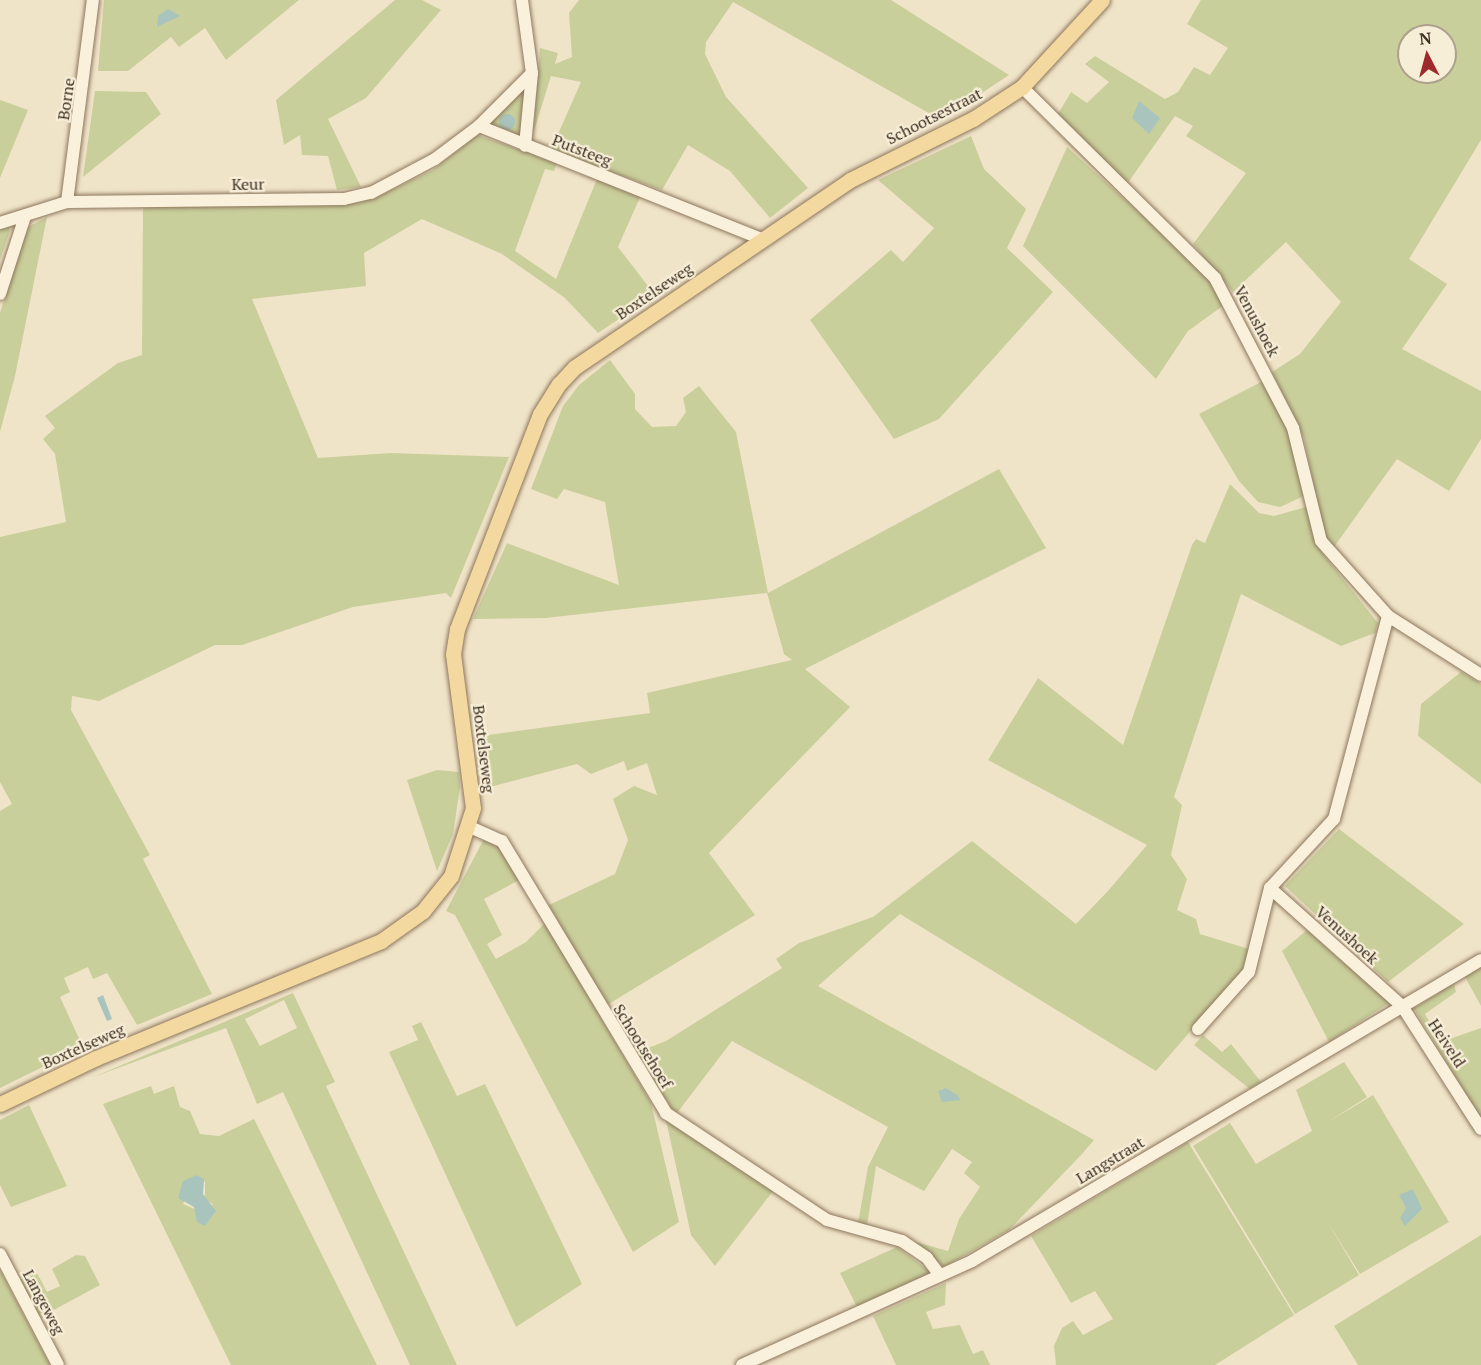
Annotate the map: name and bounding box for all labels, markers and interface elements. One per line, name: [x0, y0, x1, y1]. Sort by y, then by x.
north arrow: [1397, 24, 1457, 84]
text: N: [1418, 27, 1433, 50]
street label: Borne: [54, 77, 78, 121]
street label: Schootsestraat: [883, 84, 985, 148]
street label: Putsteeg: [550, 130, 614, 170]
street label: Keur: [231, 174, 265, 194]
street label: Boxtelseweg: [612, 258, 696, 324]
street label: Venushoek: [1230, 282, 1284, 360]
street label: Boxtelseweg: [469, 704, 499, 794]
street label: Venushoek: [1312, 902, 1382, 968]
street label: Schootsehoef: [610, 1000, 676, 1092]
street label: Heiveld: [1424, 1015, 1470, 1071]
street label: Boxtelseweg: [39, 1019, 127, 1073]
street label: Langstraat: [1073, 1132, 1147, 1188]
street label: Langeweg: [19, 1266, 69, 1338]

